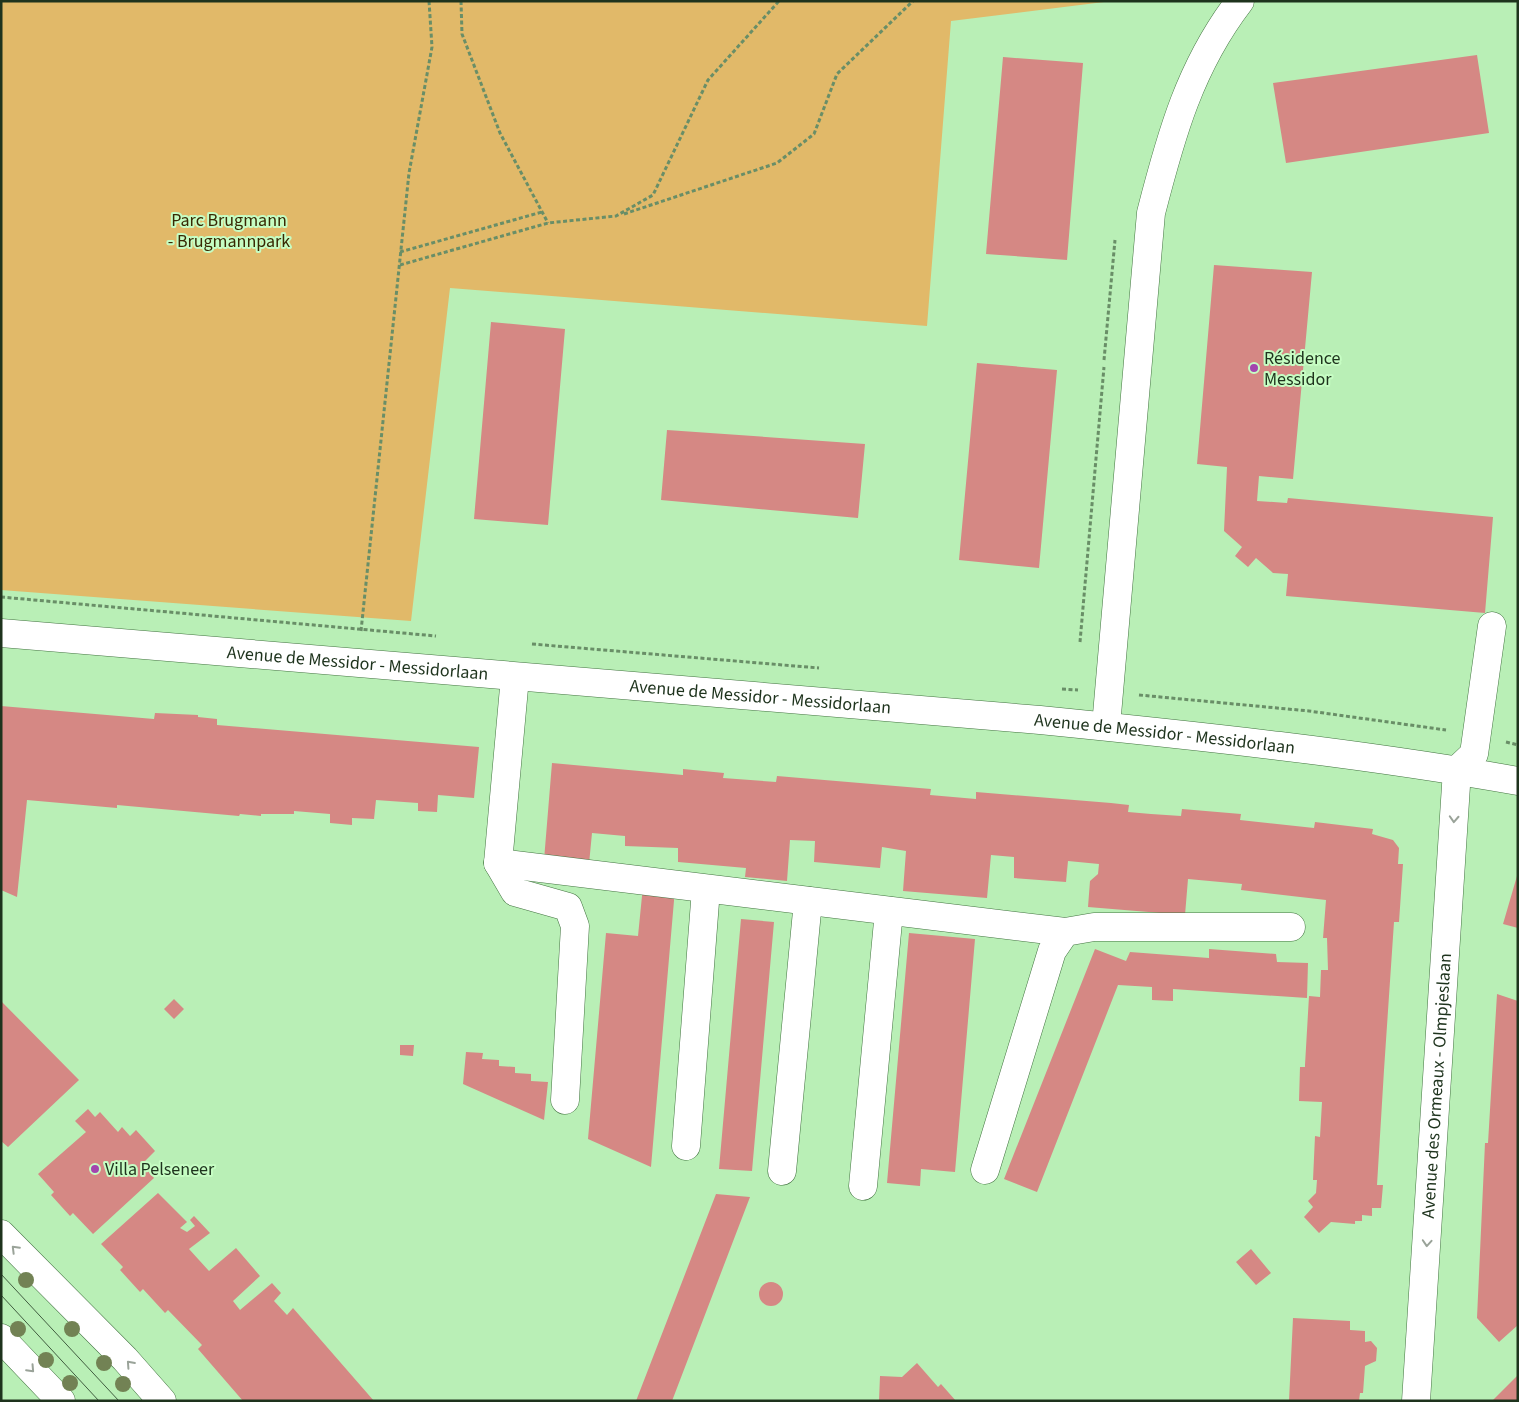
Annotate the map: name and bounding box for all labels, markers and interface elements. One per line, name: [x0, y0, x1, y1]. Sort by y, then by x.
park label: Parc Brugmann - Brugmannpark: [168, 208, 290, 254]
place label: Résidence Messidor: [1264, 346, 1341, 392]
marker: Résidence Messidor: [1248, 362, 1260, 374]
street label: Avenue de Messidor - Messidorlaan: [226, 640, 489, 687]
street label: Avenue de Messidor - Messidorlaan: [629, 674, 892, 720]
street label: Avenue de Messidor - Messidorlaan: [1033, 708, 1296, 761]
one-way arrow: [1449, 815, 1460, 823]
street label: Avenue des Ormeaux - Olmpjeslaan: [1416, 952, 1458, 1219]
place label: Villa Pelseneer: [105, 1157, 215, 1182]
marker: Villa Pelseneer: [89, 1163, 101, 1175]
one-way arrow: [1422, 1240, 1433, 1248]
one-way arrow: [12, 1245, 21, 1254]
one-way arrow: [126, 1361, 135, 1370]
one-way arrow: [25, 1364, 34, 1373]

